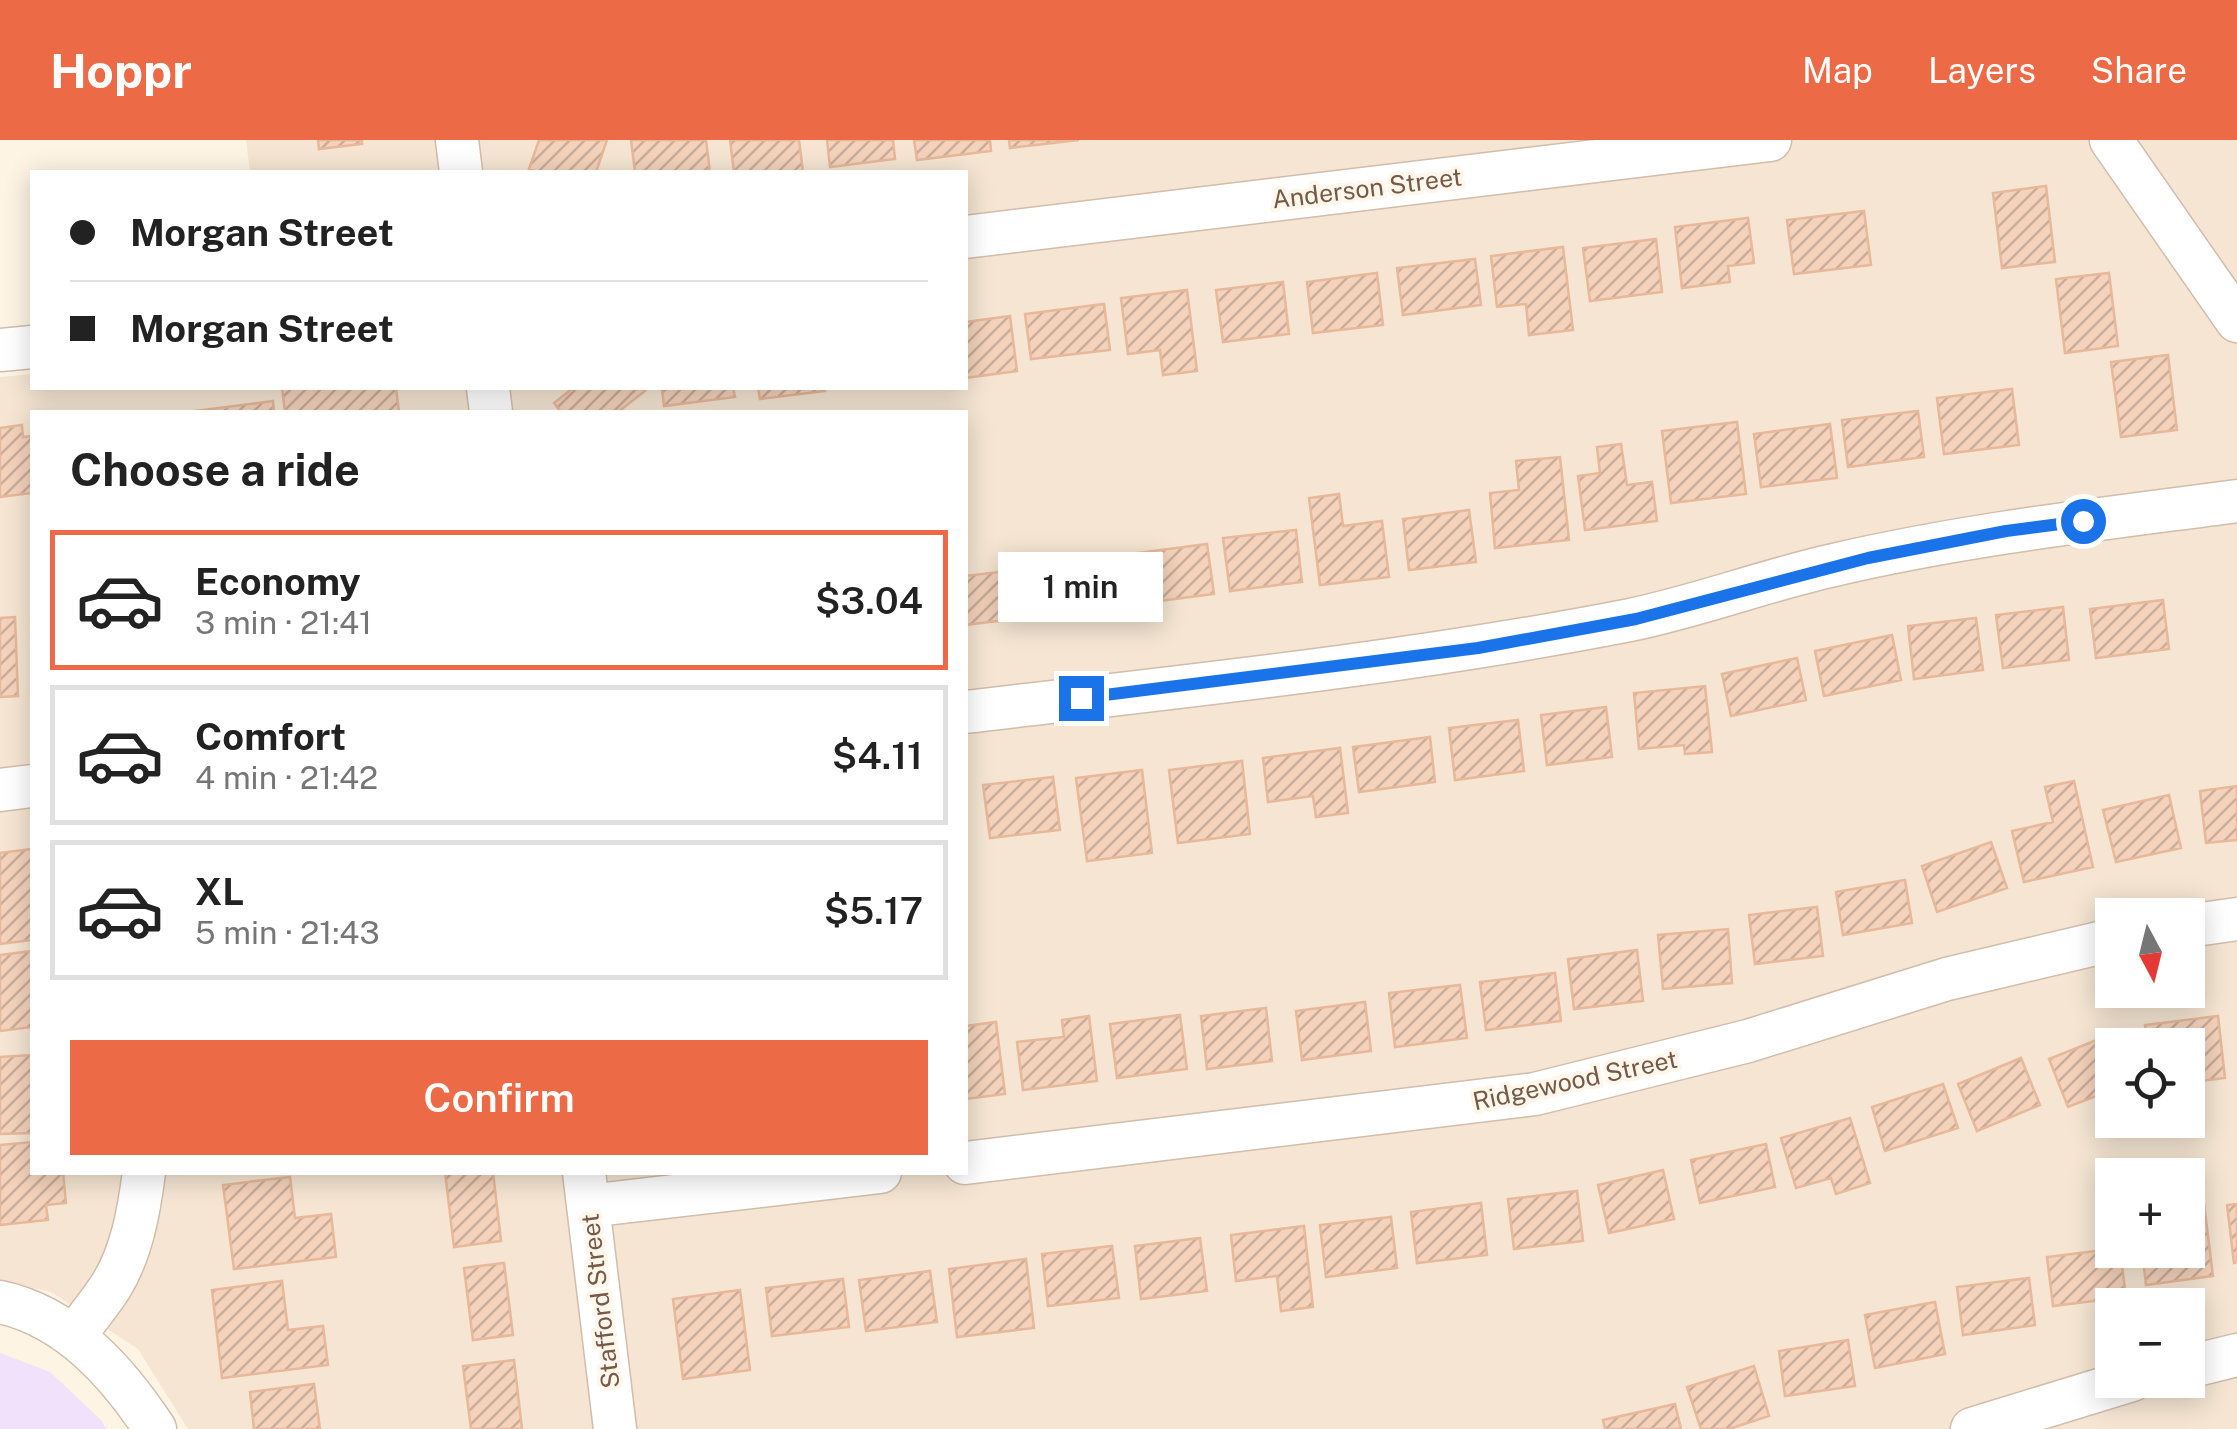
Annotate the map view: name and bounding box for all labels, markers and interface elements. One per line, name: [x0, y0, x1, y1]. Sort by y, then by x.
text: Hoppr: [50, 42, 192, 99]
text: Map: [1802, 50, 1873, 91]
text: Layers: [1928, 50, 2036, 91]
text: Share: [2091, 50, 2187, 91]
street label: Anderson Street: [1270, 161, 1464, 215]
text: Morgan Street: [130, 210, 394, 255]
text: Morgan Street: [130, 306, 394, 351]
text: Choose a ride: [70, 443, 360, 496]
route start: [2061, 499, 2106, 544]
callout: 1 min: [998, 553, 1164, 623]
icon: car: [75, 555, 165, 645]
text: Economy: [195, 559, 361, 604]
text: 1 min: [1042, 568, 1119, 605]
text: $3.04: [815, 578, 923, 623]
text: 3 min · 21:41: [195, 604, 372, 641]
route end: [1059, 676, 1104, 721]
icon: car: [75, 710, 165, 800]
text: Comfort: [195, 714, 346, 759]
text: $4.11: [832, 733, 923, 778]
text: 4 min · 21:42: [195, 759, 378, 796]
icon: car: [75, 865, 165, 955]
text: XL: [195, 869, 244, 914]
text: $5.17: [824, 888, 923, 933]
north arrow: [2095, 898, 2205, 1008]
map controls: [2095, 898, 2205, 1398]
text: 5 min · 21:43: [195, 914, 380, 951]
button: locate: [2095, 1028, 2205, 1138]
button: Confirm: [70, 1040, 928, 1155]
street label: Ridgewood Street: [1470, 1044, 1680, 1116]
button: +: [2095, 1158, 2205, 1268]
street label: Stafford Street: [574, 1212, 626, 1390]
button: −: [2095, 1288, 2205, 1398]

